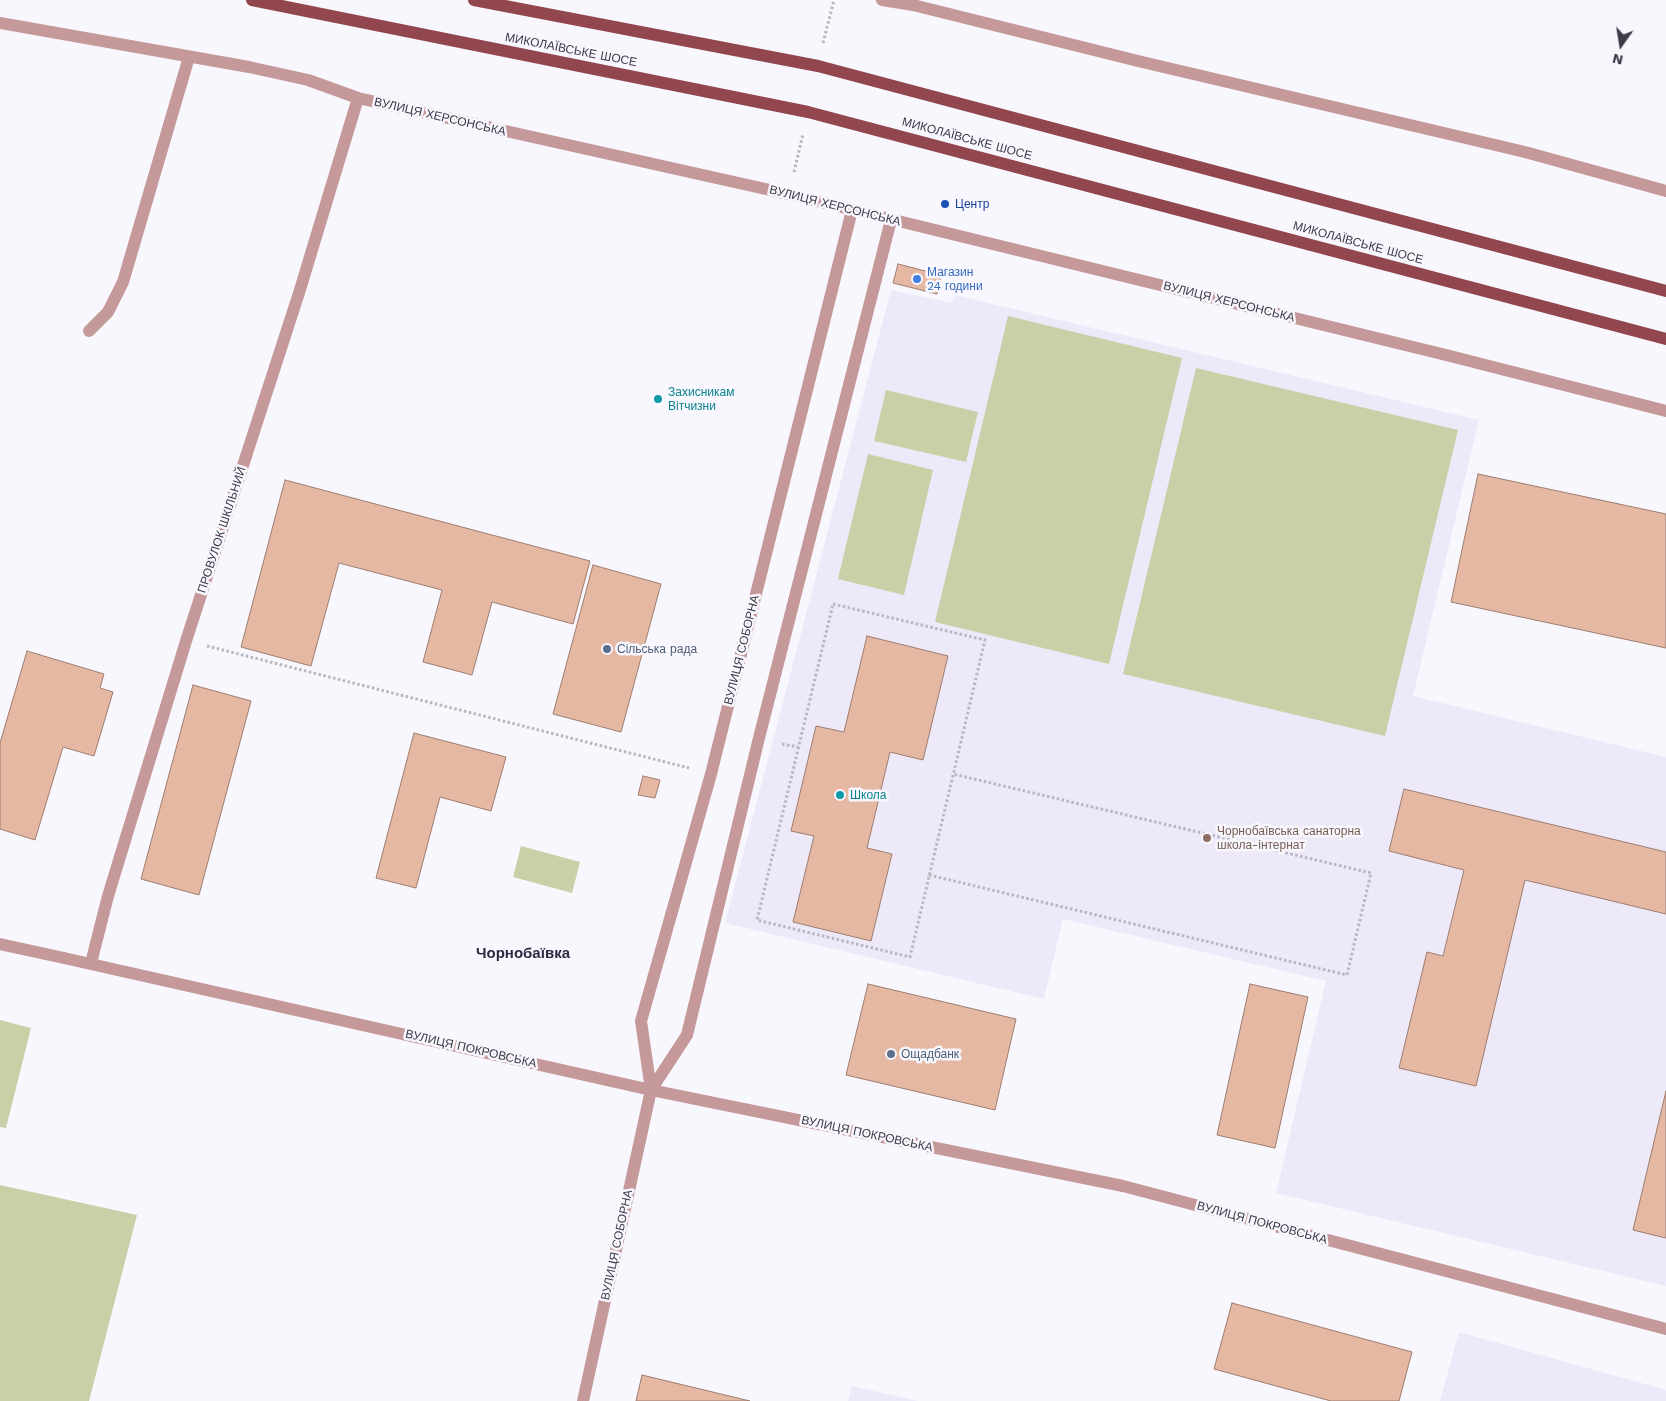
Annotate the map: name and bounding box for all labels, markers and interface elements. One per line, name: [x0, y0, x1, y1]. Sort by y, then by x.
north arrow: [1596, 20, 1646, 70]
street label: МИКОЛАЇВСЬКЕ ШОСЕ: [504, 30, 638, 70]
text: N: [1611, 51, 1624, 69]
street label: ВУЛИЦЯ ХЕРСОНСЬКА: [373, 95, 507, 139]
street label: МИКОЛАЇВСЬКЕ ШОСЕ: [900, 115, 1034, 163]
street label: ВУЛИЦЯ ХЕРСОНСЬКА: [768, 183, 902, 229]
place label: Центр: [955, 197, 989, 211]
marker: Центр: [939, 198, 951, 210]
street label: МИКОЛАЇВСЬКЕ ШОСЕ: [1291, 219, 1425, 267]
place label: Магазин 24 години: [927, 265, 983, 293]
marker: Магазин 24 години: [911, 273, 923, 285]
street label: ВУЛИЦЯ ХЕРСОНСЬКА: [1162, 279, 1296, 325]
place label: Захисникам Вітчизни: [668, 385, 734, 413]
marker: Захисникам Вітчизни: [652, 393, 664, 405]
street label: ПРОВУЛОК ШКІЛЬНИЙ: [195, 465, 249, 595]
street label: ВУЛИЦЯ СОБОРНА: [721, 594, 763, 706]
place label: Сільська рада: [617, 642, 697, 656]
marker: Сільська рада: [601, 643, 613, 655]
place label: Школа: [850, 788, 886, 802]
marker: Школа: [834, 789, 846, 801]
place label: Чорнобаївська санаторна школа-інтернат: [1217, 824, 1361, 852]
marker: Чорнобаївська санаторна школа-інтернат: [1201, 832, 1213, 844]
district label: Чорнобаївка: [476, 945, 570, 963]
street label: ВУЛИЦЯ ПОКРОВСЬКА: [404, 1027, 538, 1071]
place label: Ощадбанк: [901, 1047, 959, 1061]
marker: Ощадбанк: [885, 1048, 897, 1060]
street label: ВУЛИЦЯ ПОКРОВСЬКА: [800, 1113, 934, 1155]
street label: ВУЛИЦЯ СОБОРНА: [598, 1189, 636, 1301]
street label: ВУЛИЦЯ ПОКРОВСЬКА: [1195, 1199, 1329, 1247]

